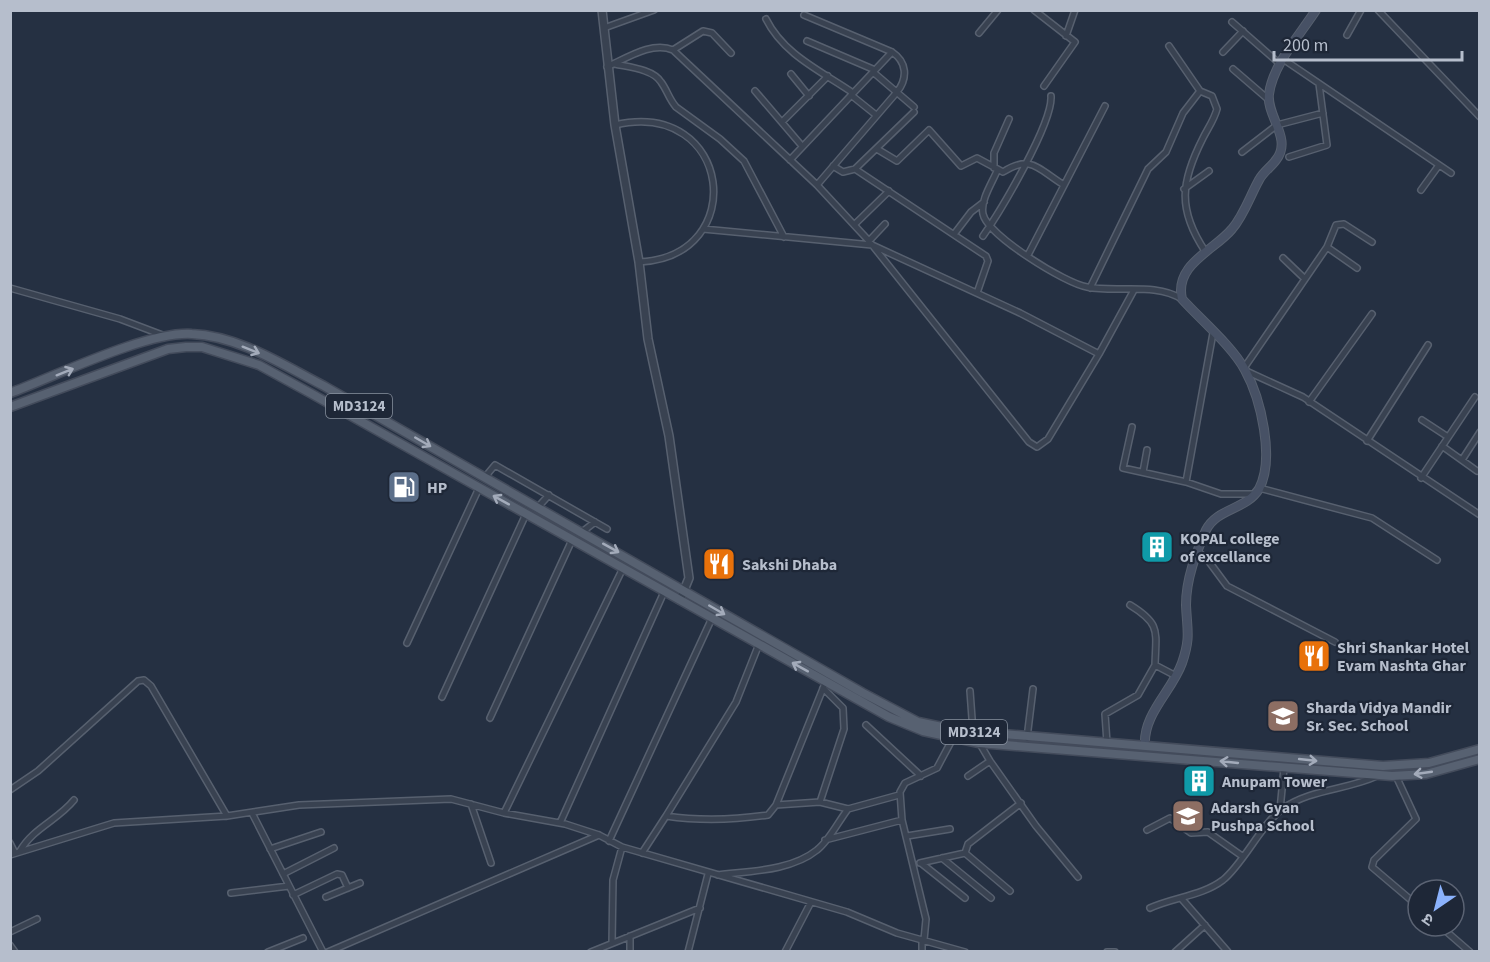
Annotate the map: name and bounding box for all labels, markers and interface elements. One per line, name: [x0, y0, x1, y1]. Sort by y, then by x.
scale bar: [1274, 24, 1462, 62]
text: 200 m: [1283, 33, 1328, 58]
one-way arrow: [242, 345, 260, 356]
one-way arrow: [56, 366, 74, 377]
road number: MD3124: [326, 394, 392, 418]
one-way arrow: [414, 436, 431, 448]
fuel station icon: HP: [386, 469, 422, 505]
place label: HP: [427, 477, 447, 499]
one-way arrow: [493, 494, 510, 506]
place label: KOPAL college of excellance: [1180, 528, 1280, 568]
building icon: KOPAL college of excellance: [1139, 529, 1175, 565]
one-way arrow: [602, 543, 619, 555]
restaurant icon: Sakshi Dhaba: [701, 546, 737, 582]
place label: Sakshi Dhaba: [742, 554, 837, 576]
one-way arrow: [708, 604, 725, 616]
place label: Shri Shankar Hotel Evam Nashta Ghar: [1337, 637, 1470, 677]
restaurant icon: Shri Shankar Hotel Evam Nashta Ghar: [1296, 638, 1332, 674]
one-way arrow: [792, 661, 809, 673]
place label: Sharda Vidya Mandir Sr. Sec. School: [1306, 697, 1452, 737]
school or university icon: Sharda Vidya Mandir Sr. Sec. School: [1265, 698, 1301, 734]
road number: MD3124: [941, 720, 1007, 744]
one-way arrow: [1298, 755, 1318, 766]
one-way arrow: [1219, 756, 1239, 767]
building icon: Anupam Tower: [1181, 763, 1217, 799]
one-way arrow: [1413, 768, 1433, 779]
place label: Anupam Tower: [1221, 771, 1328, 793]
place label: Adarsh Gyan Pushpa School: [1210, 797, 1315, 837]
school or university icon: Adarsh Gyan Pushpa School: [1170, 798, 1206, 834]
north arrow: [1406, 878, 1466, 938]
text: उ: [1417, 907, 1438, 931]

